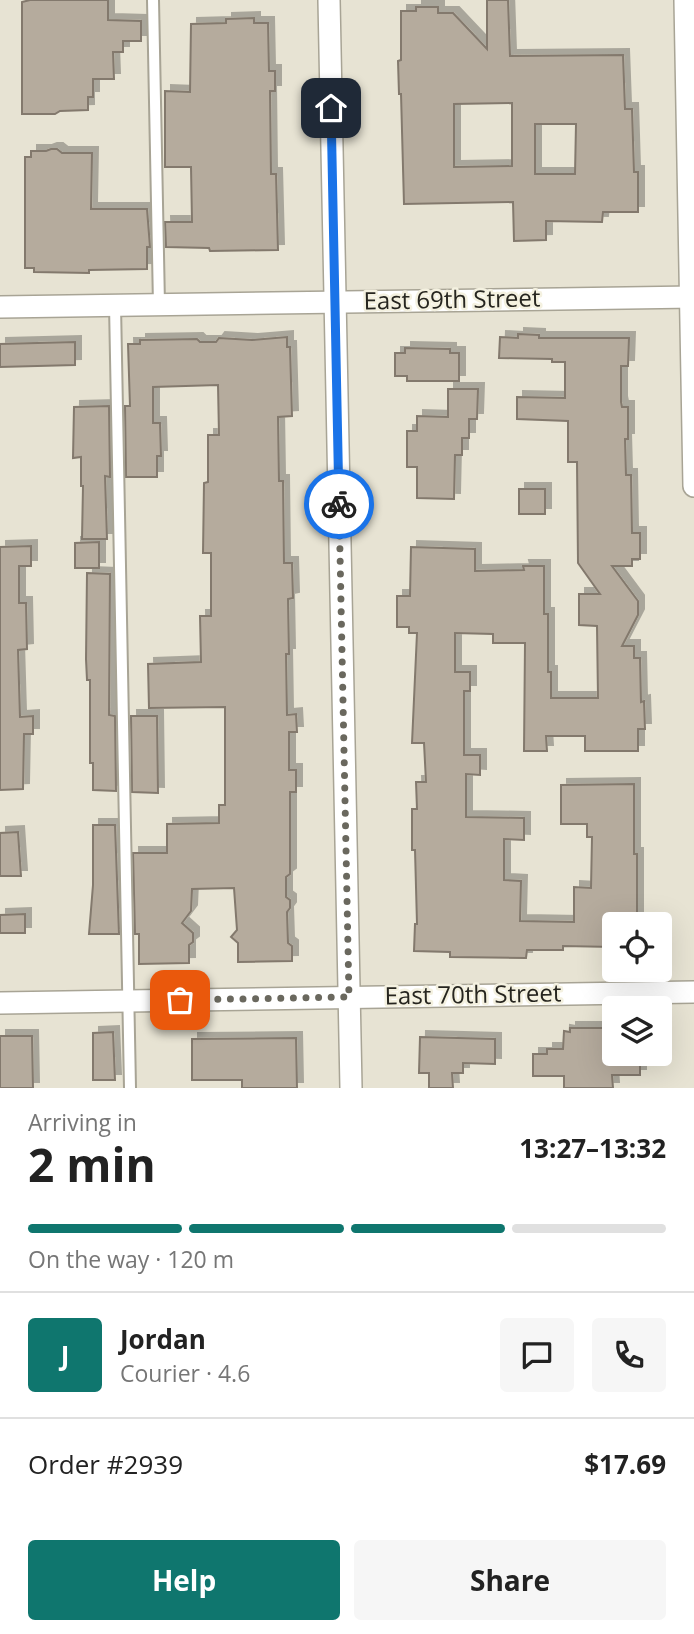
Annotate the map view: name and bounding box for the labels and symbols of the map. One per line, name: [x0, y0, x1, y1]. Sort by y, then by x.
pin: [301, 78, 361, 138]
street label: East 69th Street: [363, 280, 541, 317]
courier: [304, 469, 374, 539]
pin: [150, 970, 210, 1030]
street label: East 70th Street: [384, 975, 562, 1012]

